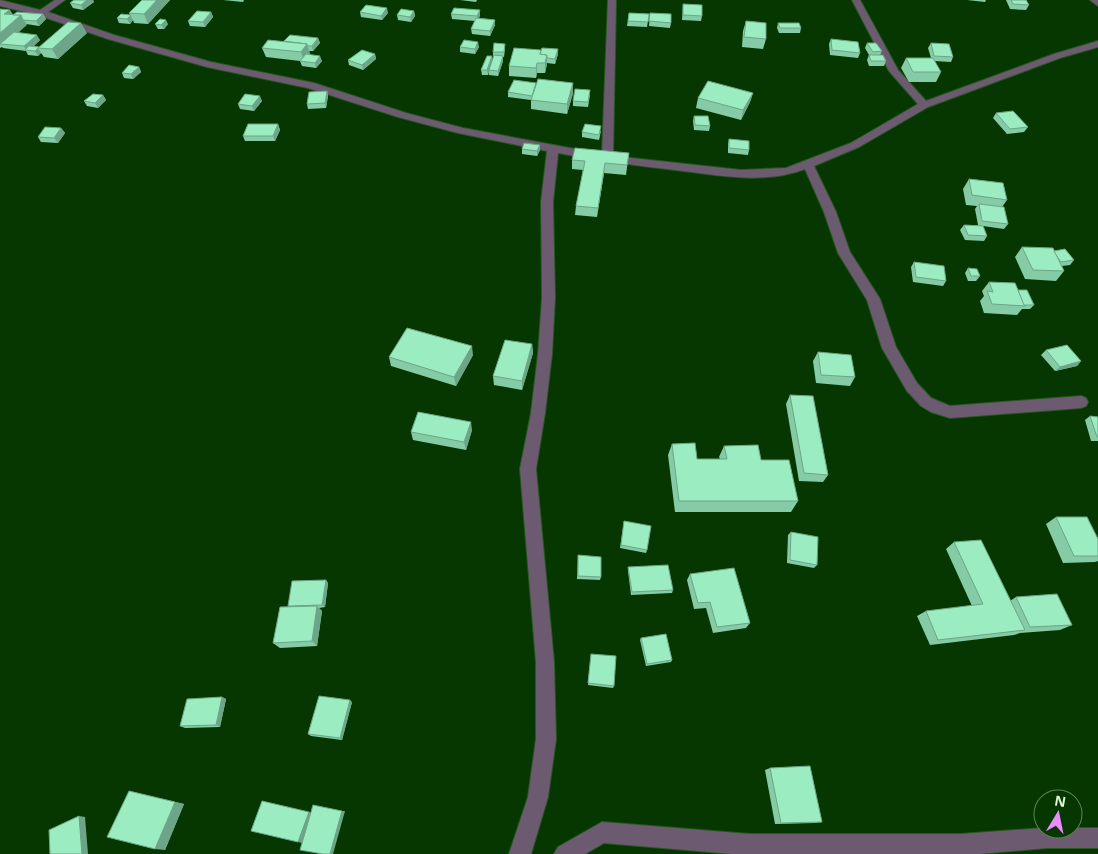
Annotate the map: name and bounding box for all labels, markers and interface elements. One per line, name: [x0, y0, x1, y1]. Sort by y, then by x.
north arrow: [1033, 789, 1083, 839]
text: N: [1053, 790, 1068, 811]

